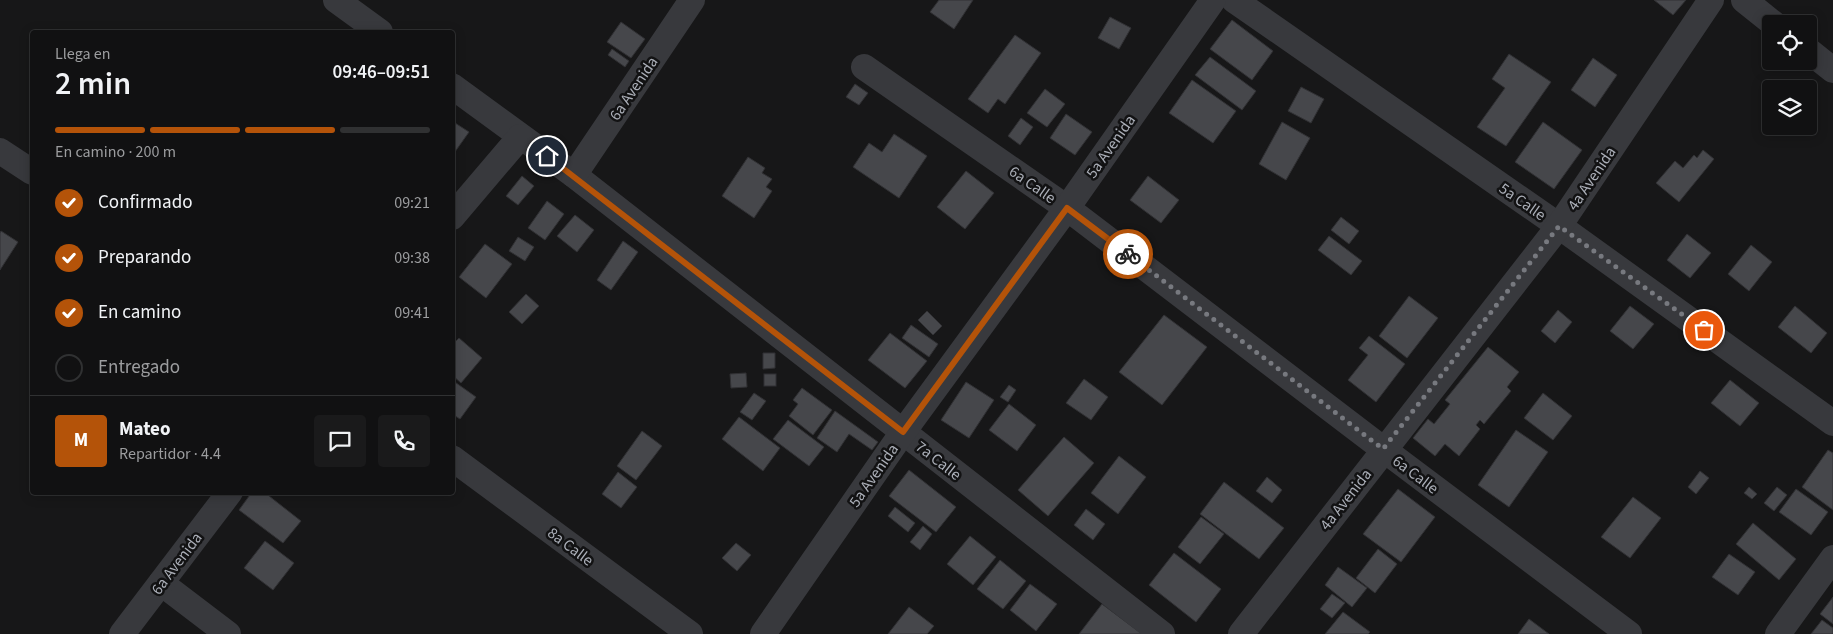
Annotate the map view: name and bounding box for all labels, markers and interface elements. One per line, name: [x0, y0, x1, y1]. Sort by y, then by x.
map controls: [1762, 15, 1817, 135]
button: locate: [1762, 15, 1817, 70]
text: Llega en: [55, 43, 110, 65]
street label: 6a Avenida: [604, 52, 663, 125]
text: 09:46–09:51: [332, 59, 430, 86]
text: 2 min: [55, 61, 131, 107]
button: layers: [1762, 80, 1817, 135]
street label: 5a Avenida: [1081, 110, 1141, 183]
pin: [526, 135, 568, 177]
text: En camino · 200 m: [55, 141, 176, 163]
icon: home: [533, 142, 561, 170]
street label: 4a Avenida: [1562, 142, 1621, 215]
street label: 6a Calle: [1005, 161, 1060, 209]
street label: 5a Calle: [1495, 178, 1550, 226]
icon: check: [55, 189, 83, 217]
text: Confirmado: [98, 189, 193, 216]
text: 09:21: [394, 192, 430, 214]
courier: [1103, 229, 1153, 279]
icon: bike: [1114, 240, 1142, 268]
icon: check: [55, 244, 83, 272]
text: Preparando: [98, 244, 191, 271]
text: 09:38: [394, 247, 430, 269]
icon: check: [55, 299, 83, 327]
text: En camino: [98, 299, 181, 326]
text: 09:41: [394, 302, 430, 324]
pin: [1683, 309, 1725, 351]
icon: bag: [1690, 316, 1718, 344]
text: Entregado: [98, 354, 180, 381]
button: chat: [314, 415, 366, 467]
button: phone: [378, 415, 430, 467]
text: Mateo: [119, 416, 170, 443]
text: M: [74, 427, 88, 454]
street label: 7a Calle: [911, 436, 966, 486]
street label: 5a Avenida: [844, 439, 904, 512]
text: Repartidor · 4.4: [119, 443, 221, 465]
street label: 6a Calle: [1388, 450, 1443, 499]
street label: 4a Avenida: [1315, 464, 1377, 535]
street label: 8a Calle: [543, 522, 598, 571]
street label: 6a Avenida: [146, 528, 207, 599]

